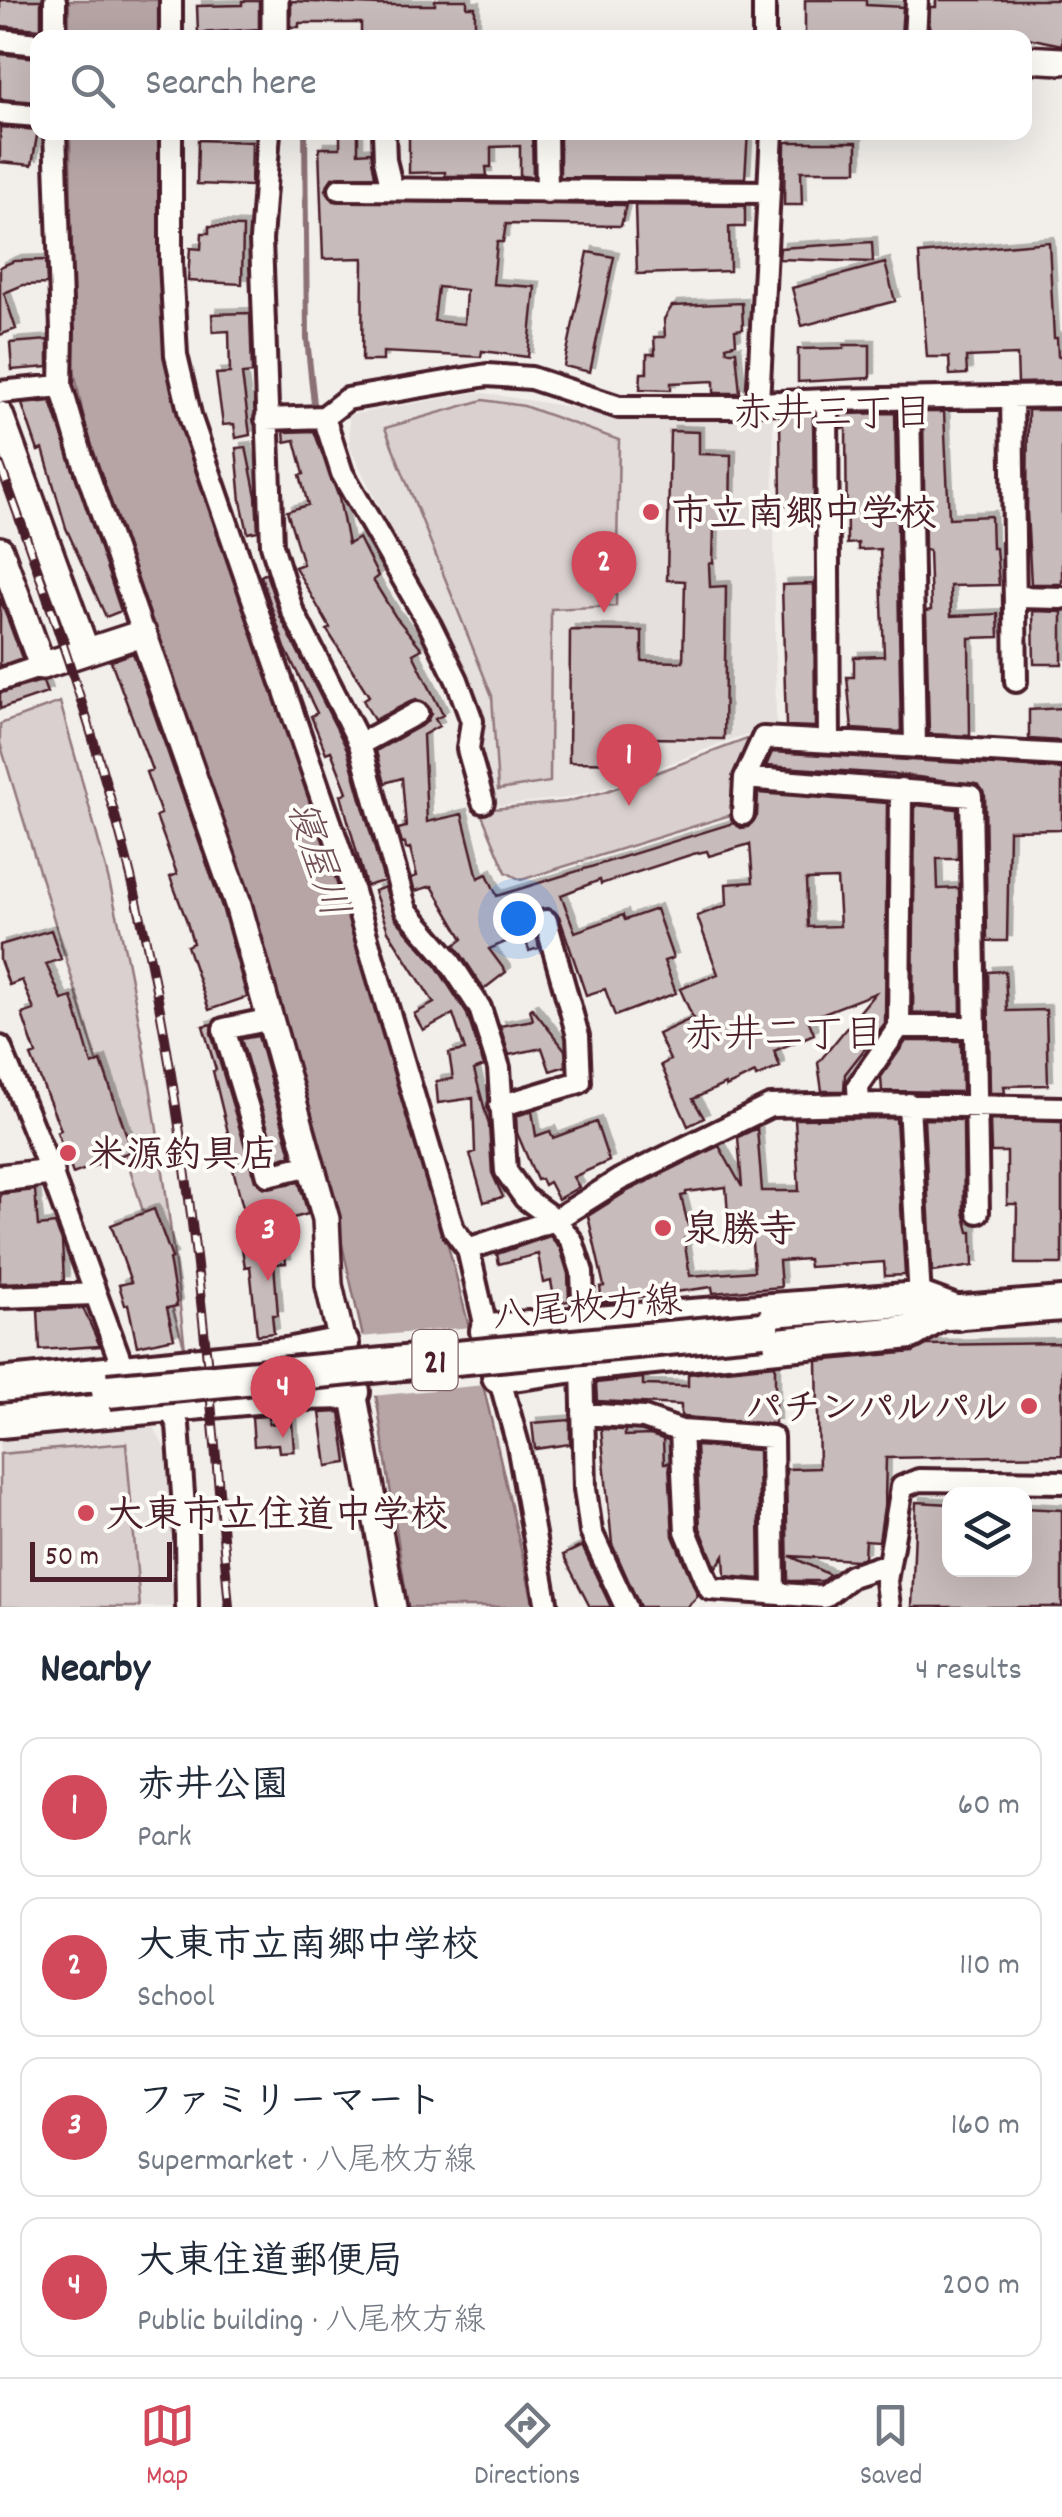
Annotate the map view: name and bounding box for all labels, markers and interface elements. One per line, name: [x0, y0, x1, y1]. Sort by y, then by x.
search box: [30, 30, 1032, 140]
icon: search: [65, 58, 120, 113]
text: Search here: [145, 58, 317, 113]
district label: 赤井三丁目: [733, 389, 933, 446]
place label: 市立南郷中学校: [671, 490, 937, 545]
marker: 市立南郷中学校: [640, 501, 662, 523]
pin: 2: [572, 530, 636, 613]
pin: 1: [596, 724, 662, 806]
water label: 寝屋川: [268, 794, 359, 926]
your location: [493, 893, 544, 944]
district label: 赤井二丁目: [684, 1010, 884, 1067]
place label: 米源釣具店: [88, 1131, 278, 1186]
marker: 米源釣具店: [57, 1142, 79, 1164]
pin: 3: [236, 1198, 300, 1281]
place label: 泉勝寺: [683, 1206, 797, 1261]
marker: 泉勝寺: [652, 1217, 674, 1239]
street label: 八尾枚方線: [490, 1276, 685, 1347]
road number: 21: [412, 1330, 458, 1390]
pin: 4: [250, 1356, 316, 1438]
place label: パチンパルパル: [745, 1384, 1009, 1439]
marker: パチンパルパル: [1018, 1395, 1040, 1417]
map controls: [942, 1487, 1032, 1577]
button: layers: [942, 1487, 1032, 1577]
place label: 大東市立住道中学校: [106, 1491, 448, 1546]
marker: 大東市立住道中学校: [75, 1502, 97, 1524]
scale bar: [30, 1537, 172, 1582]
text: 50 m: [45, 1539, 99, 1579]
text: Nearby: [40, 1642, 150, 1702]
text: 4 results: [915, 1649, 1022, 1695]
text: 赤井公園: [137, 1761, 289, 1816]
text: 1: [71, 1784, 78, 1830]
text: 60 m: [958, 1784, 1020, 1830]
text: Park: [137, 1816, 192, 1862]
text: 大東市立南郷中学校: [137, 1921, 479, 1976]
text: 2: [68, 1944, 81, 1990]
text: 110 m: [959, 1944, 1020, 1990]
text: School: [137, 1976, 215, 2022]
text: ファミリーマート: [137, 2077, 443, 2132]
text: 3: [67, 2104, 82, 2150]
text: 160 m: [951, 2104, 1020, 2150]
text: Supermarket · 八尾枚方線: [137, 2140, 475, 2186]
text: 大東住道郵便局: [137, 2237, 403, 2292]
text: 4: [68, 2264, 81, 2310]
text: 200 m: [942, 2264, 1020, 2310]
text: Public building · 八尾枚方線: [137, 2300, 486, 2346]
tab: Map: [140, 2398, 195, 2498]
tab: Directions: [474, 2398, 580, 2498]
tab: Saved: [860, 2398, 922, 2498]

